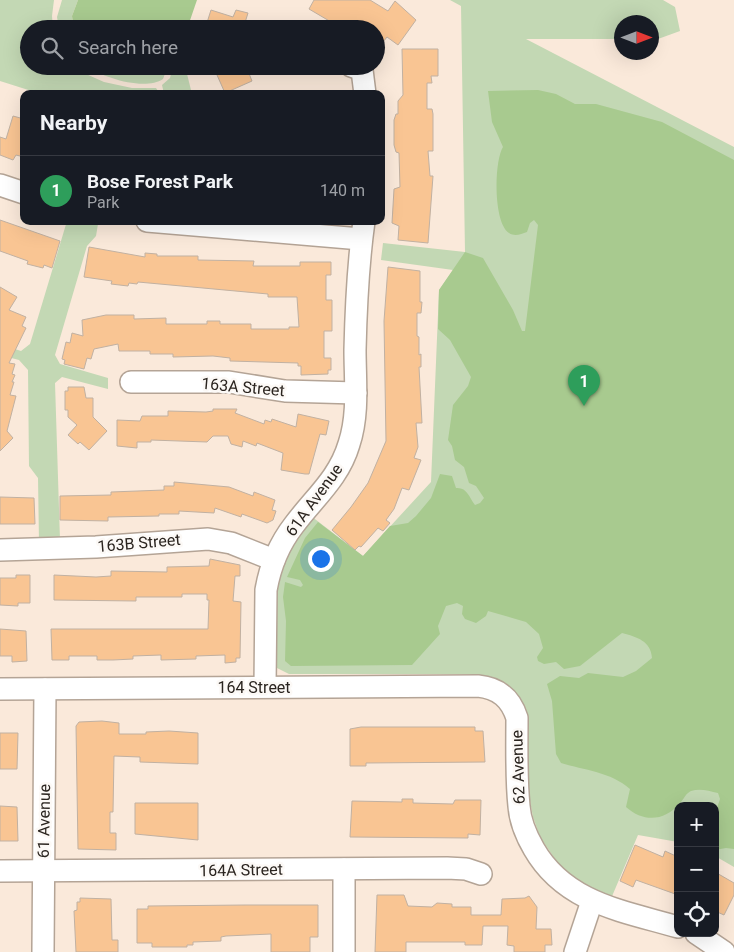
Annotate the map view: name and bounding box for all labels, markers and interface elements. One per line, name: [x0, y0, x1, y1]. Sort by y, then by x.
north arrow: [614, 15, 659, 60]
search box: [20, 20, 385, 75]
icon: search: [38, 34, 66, 62]
text: Search here: [78, 36, 178, 59]
text: Nearby: [40, 111, 107, 135]
text: Bose Forest Park: [87, 170, 233, 193]
text: 1: [51, 181, 61, 200]
text: 140 m: [320, 181, 365, 200]
text: Park: [87, 193, 119, 212]
pin: 1: [568, 365, 600, 406]
street label: 163A Street: [201, 374, 285, 400]
street label: 61A Avenue: [281, 460, 347, 540]
street label: 163B Street: [97, 530, 181, 556]
your location: [308, 546, 334, 572]
street label: 164 Street: [217, 678, 291, 697]
street label: 62 Avenue: [507, 730, 529, 804]
street label: 61 Avenue: [34, 784, 54, 858]
map controls: [674, 802, 719, 937]
button: +: [674, 802, 719, 847]
button: −: [674, 847, 719, 892]
street label: 164A Street: [199, 860, 283, 880]
button: locate: [674, 892, 719, 937]

